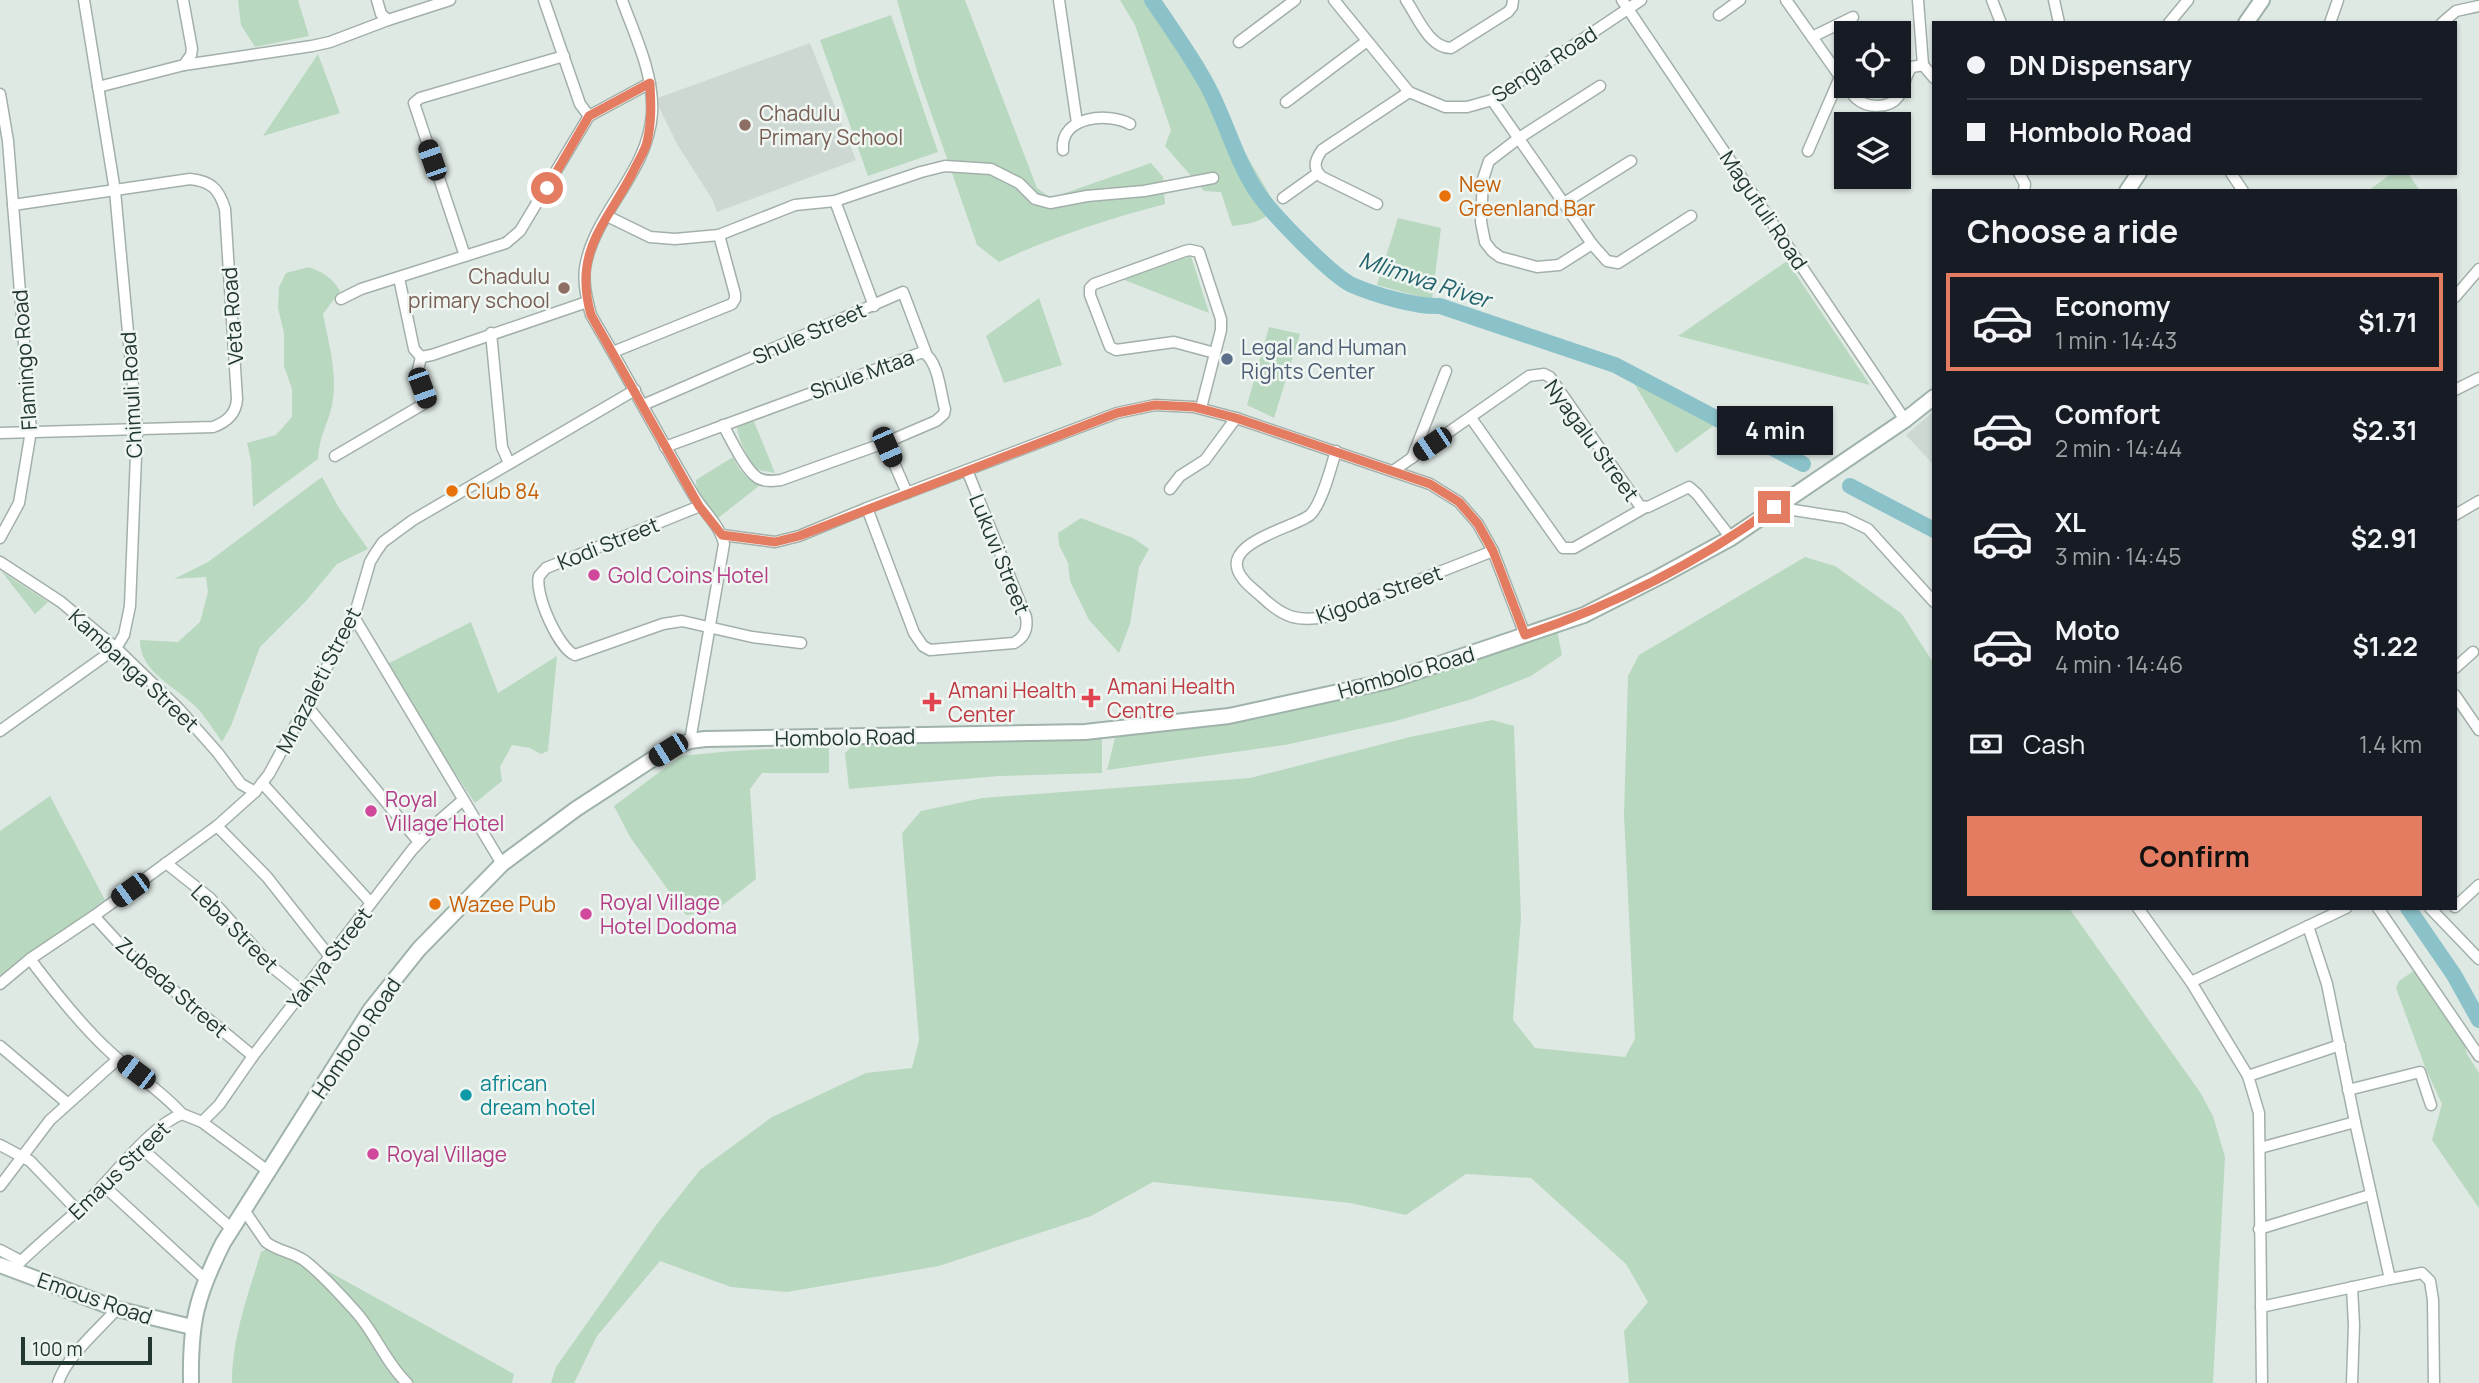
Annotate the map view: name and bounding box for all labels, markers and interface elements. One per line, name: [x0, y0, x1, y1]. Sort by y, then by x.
street label: Sengia Road: [1486, 19, 1602, 109]
map controls: [1834, 21, 1911, 189]
button: locate: [1834, 21, 1911, 98]
text: DN Dispensary: [2009, 47, 2192, 83]
place label: Chadulu Primary School: [759, 99, 903, 151]
button: layers: [1834, 112, 1911, 189]
text: Hombolo Road: [2009, 114, 2192, 150]
marker: Chadulu Primary School: [737, 117, 753, 133]
car: [416, 137, 449, 183]
street label: Magufuli Road: [1714, 145, 1814, 275]
place label: New Greenland Bar: [1459, 170, 1596, 222]
route start: [531, 172, 563, 204]
marker: New Greenland Bar: [1437, 188, 1453, 204]
text: Choose a ride: [1967, 209, 2178, 253]
water label: Mlimwa River: [1355, 243, 1498, 316]
place label: Chadulu primary school: [408, 262, 550, 314]
street label: Veta Road: [215, 266, 249, 366]
marker: Chadulu primary school: [556, 280, 572, 296]
text: Economy: [2055, 288, 2170, 324]
street label: Flamingo Road: [5, 289, 43, 431]
icon: car: [1971, 291, 2034, 354]
street label: Shule Street: [748, 296, 870, 370]
text: $1.71: [2358, 304, 2418, 340]
text: 1 min · 14:43: [2055, 324, 2177, 356]
street label: Chimuli Road: [114, 331, 148, 459]
place label: Legal and Human Rights Center: [1241, 333, 1407, 385]
street label: Shule Mtaa: [806, 342, 918, 406]
marker: Legal and Human Rights Center: [1219, 351, 1235, 367]
car: [405, 365, 440, 411]
street label: Nyagalu Street: [1538, 373, 1646, 507]
text: Comfort: [2055, 396, 2161, 432]
icon: car: [1971, 399, 2034, 462]
callout: 4 min: [1716, 406, 1832, 454]
text: $2.31: [2352, 412, 2418, 448]
text: 4 min: [1745, 414, 1805, 446]
car: [869, 424, 906, 470]
car: [1409, 424, 1456, 464]
text: 2 min · 14:44: [2055, 432, 2182, 464]
place label: Club 84: [466, 477, 540, 505]
marker: Club 84: [444, 483, 460, 499]
street label: Lukuvi Street: [963, 490, 1037, 618]
route end: [1758, 491, 1790, 523]
text: XL: [2055, 504, 2086, 540]
icon: car: [1971, 507, 2034, 570]
street label: Kodi Street: [553, 510, 663, 576]
text: $2.91: [2351, 520, 2418, 556]
text: 3 min · 14:45: [2055, 540, 2182, 572]
street label: Kigoda Street: [1312, 558, 1446, 630]
place label: Gold Coins Hotel: [608, 561, 769, 589]
marker: Gold Coins Hotel: [586, 567, 602, 583]
street label: Kambanga Street: [63, 602, 205, 738]
street label: Mnazaleti Street: [269, 602, 367, 758]
text: Moto: [2055, 612, 2120, 648]
icon: car: [1971, 615, 2034, 678]
text: $1.22: [2352, 628, 2418, 664]
street label: Hombolo Road: [1334, 639, 1478, 705]
text: 4 min · 14:46: [2055, 648, 2183, 680]
place label: Amani Health Centre: [1107, 672, 1235, 724]
place label: Amani Health Center: [948, 676, 1076, 728]
marker: Amani Health Centre: [1081, 688, 1101, 708]
marker: Amani Health Center: [922, 692, 942, 712]
street label: Hombolo Road: [774, 722, 916, 752]
icon: cash: [1967, 725, 2005, 763]
text: Cash: [2023, 726, 2085, 762]
text: 1.4 km: [2359, 728, 2422, 760]
car: [645, 730, 692, 770]
place label: Royal Village Hotel: [385, 785, 505, 837]
marker: Royal Village Hotel: [363, 803, 379, 819]
button: Confirm: [1967, 816, 2422, 896]
car: [107, 869, 154, 911]
street label: Leba Street: [185, 878, 285, 978]
place label: Royal Village Hotel Dodoma: [600, 888, 737, 940]
place label: Wazee Pub: [449, 890, 556, 918]
marker: Wazee Pub: [427, 896, 443, 912]
street label: Yahya Street: [280, 901, 378, 1015]
marker: Royal Village Hotel Dodoma: [578, 906, 594, 922]
street label: Zubeda Street: [110, 930, 234, 1044]
street label: Hombolo Road: [305, 972, 407, 1104]
car: [113, 1051, 160, 1093]
place label: african dream hotel: [480, 1069, 596, 1121]
marker: african dream hotel: [458, 1087, 474, 1103]
street label: Emaus Street: [62, 1114, 176, 1226]
place label: Royal Village: [387, 1140, 507, 1168]
marker: Royal Village: [365, 1146, 381, 1162]
street label: Emous Road: [34, 1265, 156, 1331]
scale bar: [21, 1334, 152, 1366]
text: 100 m: [32, 1336, 83, 1362]

